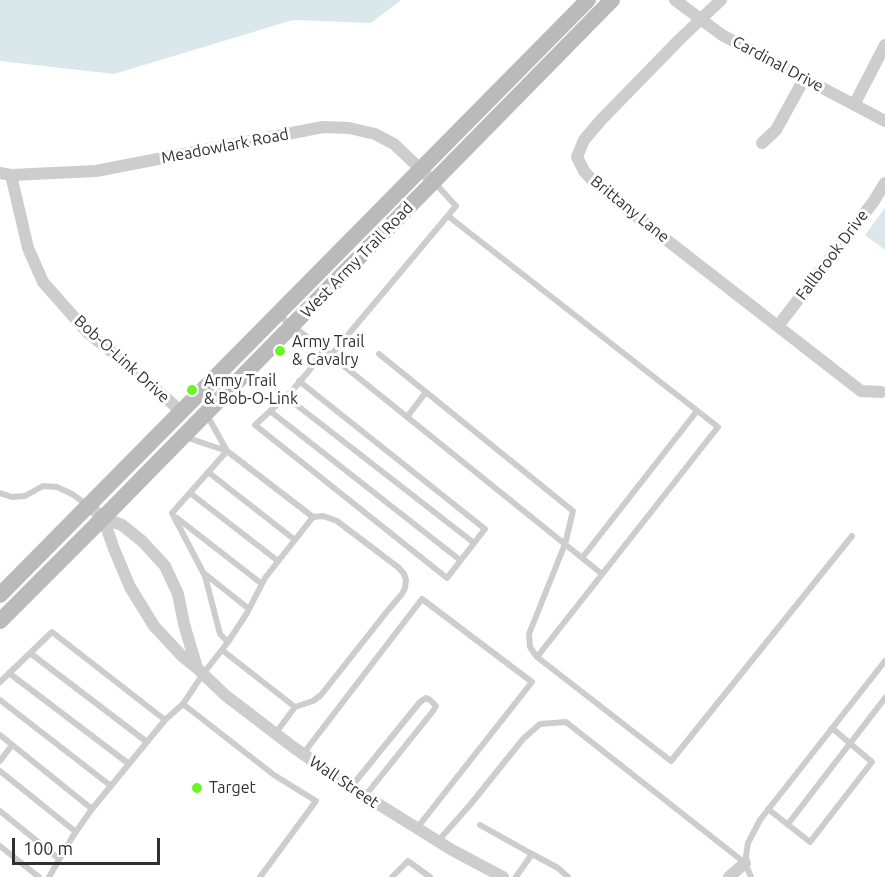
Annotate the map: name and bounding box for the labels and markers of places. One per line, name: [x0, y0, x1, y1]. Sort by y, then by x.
place label: Army Trail & Cavalry: [292, 332, 364, 370]
marker: Army Trail & Cavalry: [273, 344, 287, 358]
place label: Army Trail & Bob-O-Link: [204, 371, 298, 409]
marker: Army Trail & Bob-O-Link: [185, 383, 199, 397]
place label: Target: [209, 778, 256, 798]
marker: Target: [190, 781, 204, 795]

